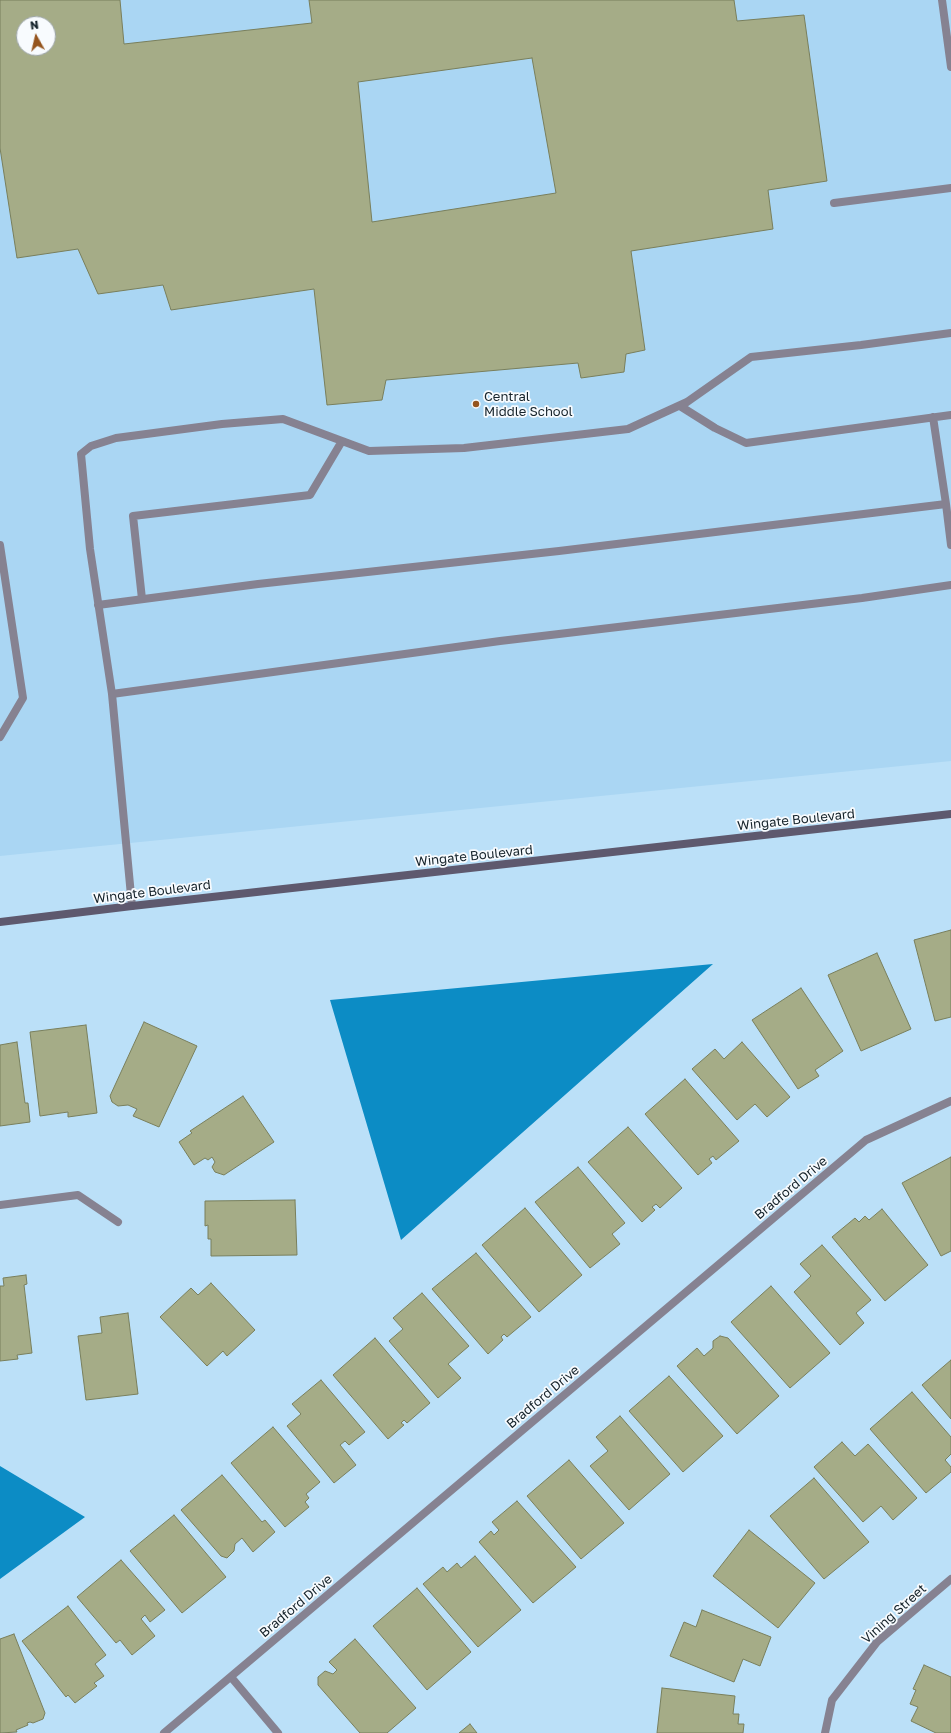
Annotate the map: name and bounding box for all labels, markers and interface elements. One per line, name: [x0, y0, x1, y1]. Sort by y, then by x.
north arrow: [16, 16, 56, 56]
text: N: [29, 18, 39, 32]
place label: Central Middle School: [484, 389, 573, 420]
marker: Central Middle School: [471, 399, 481, 409]
street label: Wingate Boulevard: [737, 806, 855, 834]
street label: Wingate Boulevard: [415, 842, 533, 870]
street label: Wingate Boulevard: [92, 877, 212, 907]
street label: Bradford Drive: [752, 1153, 830, 1223]
street label: Bradford Drive: [504, 1362, 582, 1432]
street label: Bradford Drive: [257, 1571, 335, 1641]
street label: Vining Street: [859, 1581, 929, 1647]

